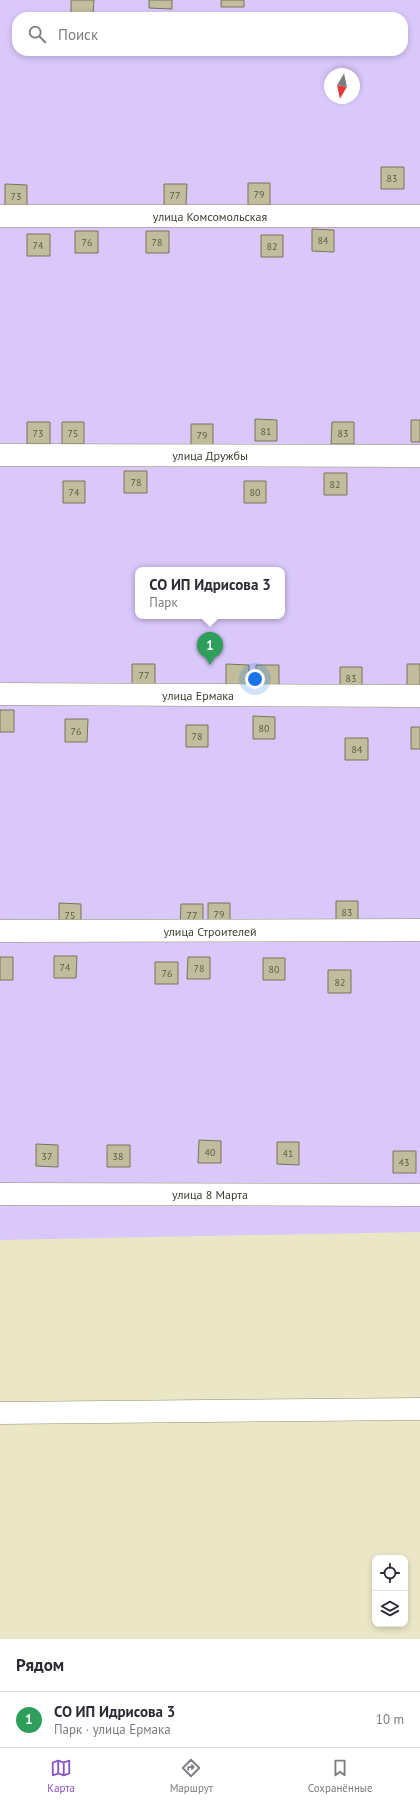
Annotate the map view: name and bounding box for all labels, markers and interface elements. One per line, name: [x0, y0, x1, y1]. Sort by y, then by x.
search box: [12, 12, 408, 56]
icon: search: [26, 23, 48, 45]
text: Поиск: [58, 25, 98, 44]
north arrow: [324, 68, 360, 104]
house number: 83: [387, 172, 397, 185]
house number: 79: [254, 188, 264, 201]
house number: 77: [170, 189, 180, 202]
house number: 73: [11, 190, 21, 203]
street label: улица Комсомольская: [153, 209, 267, 224]
house number: 84: [318, 234, 329, 247]
house number: 76: [82, 236, 92, 249]
house number: 78: [152, 236, 162, 249]
house number: 74: [33, 239, 44, 252]
house number: 82: [267, 240, 277, 253]
house number: 81: [261, 425, 271, 438]
house number: 73: [33, 427, 43, 440]
house number: 75: [68, 427, 78, 440]
house number: 83: [338, 427, 348, 440]
house number: 79: [197, 429, 207, 442]
street label: улица Дружбы: [172, 448, 248, 463]
house number: 78: [131, 476, 141, 489]
house number: 82: [330, 478, 340, 491]
house number: 74: [69, 486, 80, 499]
house number: 80: [250, 486, 261, 499]
popup: [135, 567, 285, 619]
text: СО ИП Идрисова 3: [149, 575, 271, 594]
text: Парк: [149, 594, 178, 611]
pin: 1: [197, 632, 223, 665]
house number: 77: [139, 669, 149, 682]
your location: [245, 669, 265, 689]
house number: 83: [346, 672, 356, 685]
street label: улица Ермака: [162, 688, 234, 703]
house number: 80: [259, 722, 270, 735]
house number: 76: [71, 725, 81, 738]
house number: 78: [192, 730, 202, 743]
house number: 84: [352, 743, 363, 756]
house number: 83: [342, 906, 352, 919]
house number: 79: [214, 908, 224, 921]
house number: 75: [65, 909, 75, 922]
house number: 77: [187, 909, 197, 922]
street label: улица Строителей: [163, 924, 257, 939]
house number: 74: [60, 961, 71, 974]
house number: 78: [194, 962, 204, 975]
house number: 80: [269, 963, 280, 976]
house number: 76: [162, 967, 172, 980]
house number: 82: [335, 976, 345, 989]
house number: 40: [205, 1146, 216, 1159]
house number: 41: [283, 1147, 293, 1160]
house number: 37: [42, 1150, 52, 1163]
house number: 38: [113, 1150, 123, 1163]
house number: 43: [399, 1156, 409, 1169]
street label: улица 8 Марта: [172, 1187, 248, 1202]
map controls: [372, 1555, 408, 1627]
button: locate: [372, 1555, 408, 1591]
button: layers: [372, 1591, 408, 1627]
text: Рядом: [16, 1654, 64, 1676]
text: СО ИП Идрисова 3: [54, 1702, 175, 1721]
text: 1: [25, 1711, 33, 1728]
text: 10 m: [376, 1711, 404, 1728]
text: Парк · улица Ермака: [54, 1721, 171, 1738]
tab: Карта: [47, 1757, 75, 1795]
tab: Маршрут: [170, 1757, 213, 1795]
tab: Сохранённые: [308, 1757, 373, 1795]

